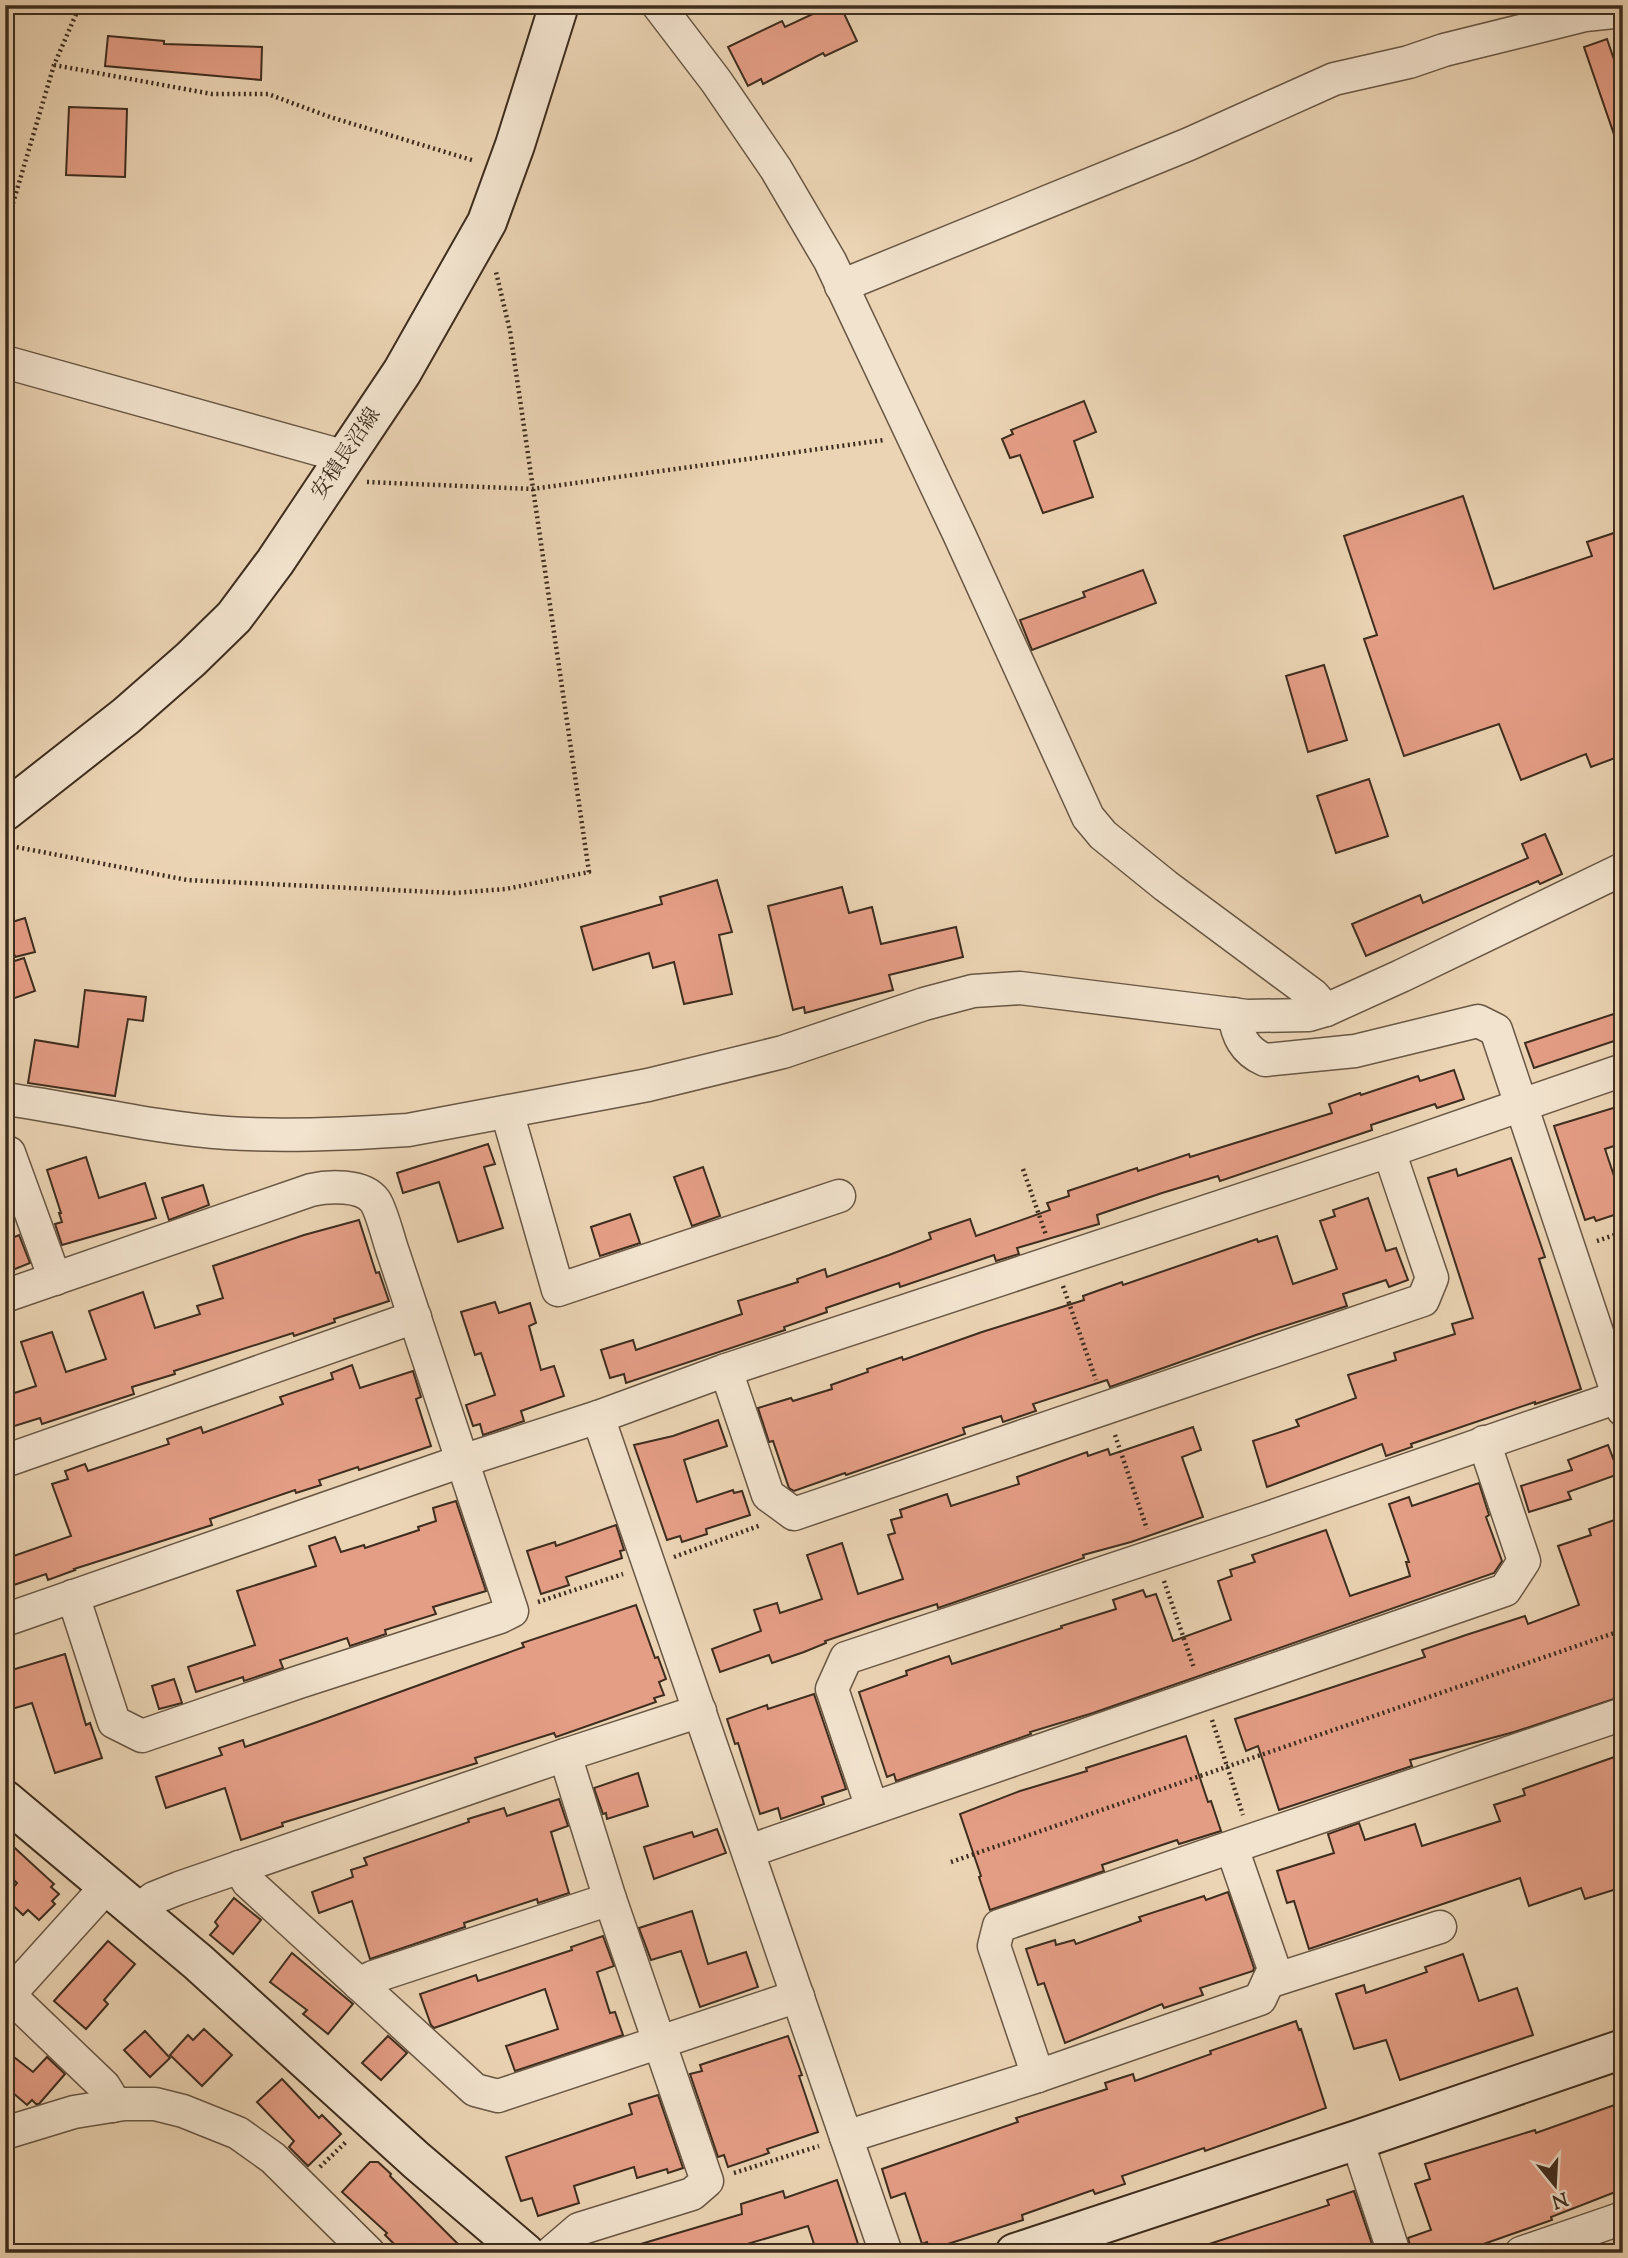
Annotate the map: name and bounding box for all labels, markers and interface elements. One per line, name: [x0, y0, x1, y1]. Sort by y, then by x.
street label: 安積長沼線: [305, 402, 389, 506]
north arrow: [1520, 2150, 1590, 2220]
text: N: [1548, 2184, 1571, 2214]

